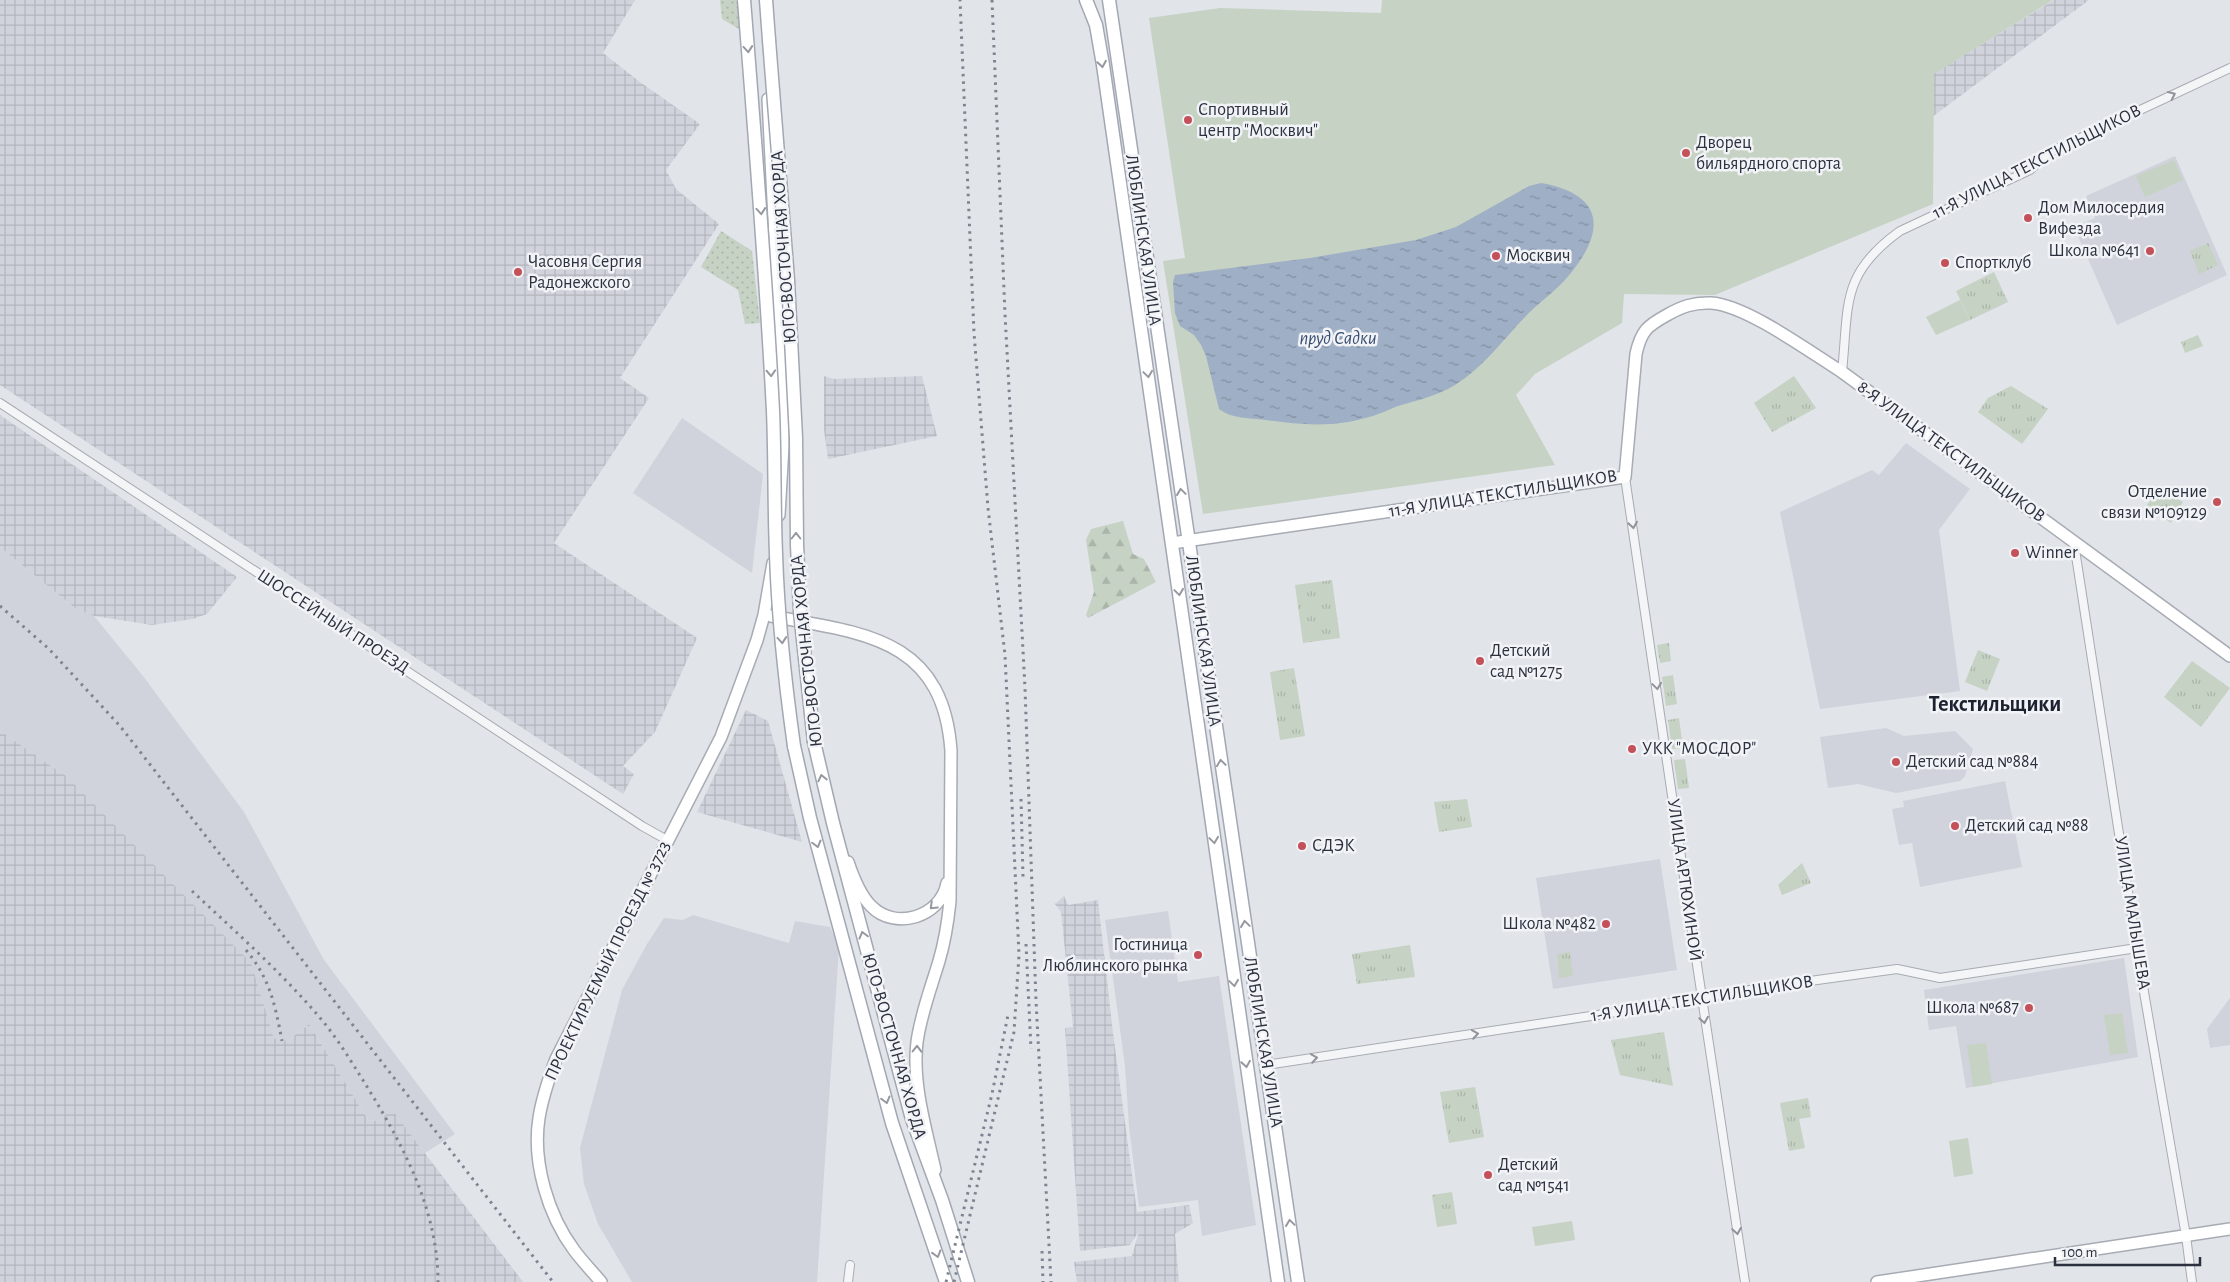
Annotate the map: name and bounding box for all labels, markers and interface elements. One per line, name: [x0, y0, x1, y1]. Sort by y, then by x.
one-way arrow: [742, 45, 753, 53]
one-way arrow: [1097, 60, 1107, 69]
one-way arrow: [2167, 91, 2176, 101]
place label: Спортивный центр "Москвич": [1198, 101, 1318, 140]
street label: 11-Я УЛИЦА ТЕКСТИЛЬЩИКОВ: [1930, 102, 2144, 222]
marker: Спортивный центр "Москвич": [1182, 114, 1194, 126]
place label: Дворец бильярдного спорта: [1696, 134, 1841, 173]
marker: Дворец бильярдного спорта: [1680, 147, 1692, 159]
street label: ЮГО-ВОСТОЧНАЯ ХОРДА: [768, 150, 800, 344]
street label: ЛЮБЛИНСКАЯ УЛИЦА: [1122, 153, 1164, 327]
place label: Дом Милосердия Вифезда: [2038, 199, 2165, 238]
one-way arrow: [755, 207, 766, 215]
marker: Дом Милосердия Вифезда: [2022, 212, 2034, 224]
place label: Школа №641: [2048, 242, 2140, 260]
marker: Школа №641: [2144, 245, 2156, 257]
place label: Москвич: [1506, 247, 1571, 265]
marker: Москвич: [1490, 250, 1502, 262]
place label: Часовня Сергия Радонежского: [528, 253, 642, 292]
place label: Спортклуб: [1955, 253, 2031, 272]
marker: Спортклуб: [1939, 257, 1951, 269]
marker: Часовня Сергия Радонежского: [512, 266, 524, 278]
water label: пруд Садки: [1299, 329, 1377, 348]
one-way arrow: [765, 369, 776, 377]
one-way arrow: [1142, 370, 1152, 378]
street label: 8-Я УЛИЦА ТЕКСТИЛЬЩИКОВ: [1854, 378, 2048, 526]
street label: 11-Я УЛИЦА ТЕКСТИЛЬЩИКОВ: [1387, 467, 1619, 521]
place label: Отделение связи №109129: [2101, 483, 2207, 522]
one-way arrow: [1176, 488, 1186, 497]
marker: Отделение связи №109129: [2211, 496, 2223, 508]
one-way arrow: [1627, 521, 1637, 529]
one-way arrow: [791, 532, 802, 540]
place label: Winner: [2025, 544, 2078, 562]
marker: Winner: [2009, 547, 2021, 559]
street label: ЮГО-ВОСТОЧНАЯ ХОРДА: [788, 554, 826, 748]
street label: ЛЮБЛИНСКАЯ УЛИЦА: [1182, 554, 1224, 728]
street label: ШОССЕЙНЫЙ ПРОЕЗД: [254, 565, 413, 678]
one-way arrow: [1173, 588, 1184, 596]
one-way arrow: [776, 636, 787, 644]
place label: Детский сад №1275: [1490, 642, 1563, 681]
marker: Детский сад №1275: [1474, 655, 1486, 667]
one-way arrow: [1651, 681, 1661, 690]
district label: Текстильщики: [1929, 693, 2061, 715]
place label: УКК "МОСДОР": [1642, 740, 1756, 758]
marker: УКК "МОСДОР": [1626, 743, 1638, 755]
place label: Детский сад №884: [1906, 753, 2039, 771]
marker: Детский сад №884: [1890, 756, 1902, 768]
one-way arrow: [1216, 759, 1227, 767]
one-way arrow: [817, 774, 828, 783]
street label: УЛИЦА АРТЮХИНОЙ: [1664, 797, 1706, 962]
place label: Детский сад №88: [1965, 817, 2089, 835]
marker: Детский сад №88: [1949, 820, 1961, 832]
street label: УЛИЦА МАЛЫШЕВА: [2111, 835, 2153, 992]
one-way arrow: [1208, 836, 1219, 844]
place label: СДЭК: [1312, 837, 1355, 855]
street label: ПРОЕКТИРУЕМЫЙ ПРОЕЗД № 3723: [540, 838, 674, 1084]
one-way arrow: [811, 840, 822, 849]
marker: СДЭК: [1296, 840, 1308, 852]
one-way arrow: [930, 900, 939, 909]
place label: Школа №482: [1502, 915, 1596, 933]
marker: Школа №482: [1600, 918, 1612, 930]
one-way arrow: [1240, 920, 1251, 928]
one-way arrow: [858, 931, 869, 940]
place label: Гостиница Люблинского рынка: [1043, 936, 1188, 975]
marker: Гостиница Люблинского рынка: [1192, 949, 1204, 961]
street label: ЮГО-ВОСТОЧНАЯ ХОРДА: [859, 951, 929, 1142]
street label: ЛЮБЛИНСКАЯ УЛИЦА: [1241, 955, 1285, 1129]
street label: 1-Я УЛИЦА ТЕКСТИЛЬЩИКОВ: [1590, 973, 1814, 1025]
one-way arrow: [1228, 980, 1239, 988]
place label: Школа №687: [1926, 999, 2019, 1017]
marker: Школа №687: [2023, 1002, 2035, 1014]
one-way arrow: [1698, 1016, 1709, 1024]
one-way arrow: [1471, 1029, 1480, 1039]
one-way arrow: [912, 1044, 922, 1052]
one-way arrow: [1311, 1053, 1319, 1064]
one-way arrow: [1240, 1060, 1251, 1068]
one-way arrow: [880, 1096, 891, 1105]
place label: Детский сад №1541: [1498, 1156, 1570, 1195]
marker: Детский сад №1541: [1482, 1169, 1494, 1181]
one-way arrow: [1285, 1219, 1295, 1228]
one-way arrow: [1732, 1226, 1742, 1235]
scale bar: [2055, 1234, 2200, 1266]
text: 100 m: [2062, 1245, 2097, 1260]
one-way arrow: [932, 1250, 942, 1258]

